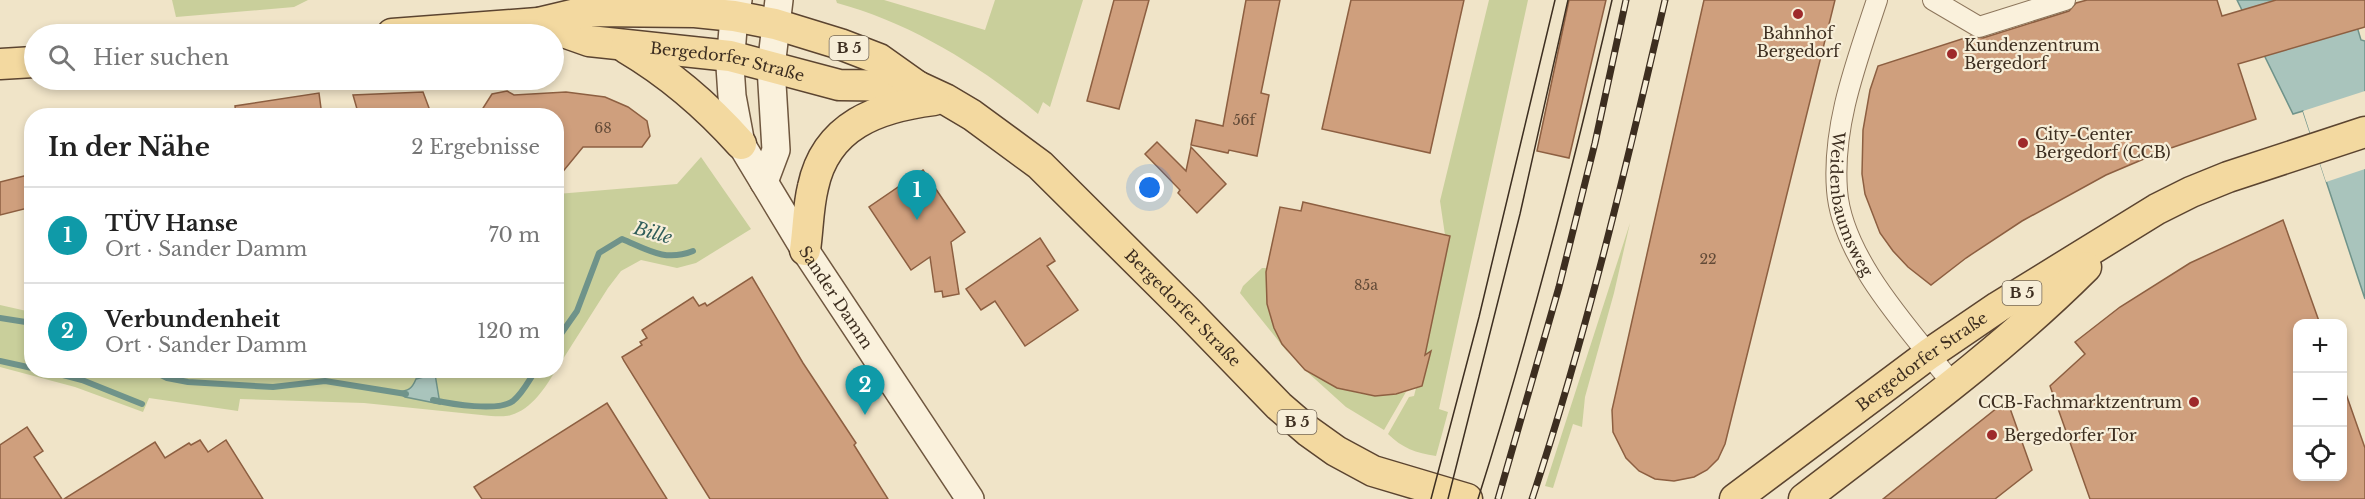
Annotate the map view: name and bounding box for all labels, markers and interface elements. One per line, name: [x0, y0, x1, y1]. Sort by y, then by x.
marker: Bahnhof Bergedorf: [1791, 7, 1805, 21]
place label: Bahnhof Bergedorf: [1756, 23, 1842, 61]
search box: [24, 24, 564, 90]
place label: Kundenzentrum Bergedorf: [1964, 35, 2100, 73]
road number: B 5: [830, 36, 868, 60]
street label: Bergedorfer Straße: [649, 38, 807, 85]
icon: search: [45, 41, 78, 74]
text: Hier suchen: [93, 44, 229, 71]
marker: Kundenzentrum Bergedorf: [1945, 47, 1959, 61]
house number: 56f: [1233, 111, 1258, 129]
house number: 68: [594, 119, 612, 137]
place label: City-Center Bergedorf (CCB): [2035, 124, 2171, 162]
street label: Weidenbaumsweg: [1826, 129, 1878, 280]
text: In der Nähe: [48, 131, 210, 163]
text: 2 Ergebnisse: [411, 135, 540, 159]
marker: City-Center Bergedorf (CCB): [2016, 136, 2030, 150]
pin: 1: [898, 170, 936, 220]
your location: [1135, 173, 1164, 202]
text: TÜV Hanse: [105, 210, 238, 237]
water label: Bille: [630, 217, 675, 249]
text: 1: [63, 223, 72, 247]
text: 70 m: [488, 223, 540, 247]
text: Ort · Sander Damm: [105, 237, 307, 261]
street label: Sander Damm: [795, 242, 878, 352]
street label: Bergedorfer Straße: [1121, 245, 1245, 371]
house number: 22: [1699, 250, 1717, 268]
house number: 85a: [1354, 276, 1378, 294]
road number: B 5: [2002, 281, 2042, 305]
text: Verbundenheit: [105, 306, 280, 333]
street label: Bergedorfer Straße: [1852, 307, 1991, 415]
text: 2: [61, 319, 74, 343]
text: 120 m: [477, 319, 540, 343]
map controls: [2293, 319, 2347, 481]
button: +: [2293, 319, 2347, 373]
text: Ort · Sander Damm: [105, 333, 307, 357]
pin: 2: [846, 366, 884, 415]
button: −: [2293, 373, 2347, 427]
place label: CCB-Fachmarktzentrum: [1978, 392, 2182, 412]
marker: CCB-Fachmarktzentrum: [2187, 395, 2201, 409]
road number: B 5: [1278, 410, 1316, 434]
place label: Bergedorfer Tor: [2004, 425, 2137, 445]
button: locate: [2293, 427, 2347, 481]
marker: Bergedorfer Tor: [1985, 428, 1999, 442]

